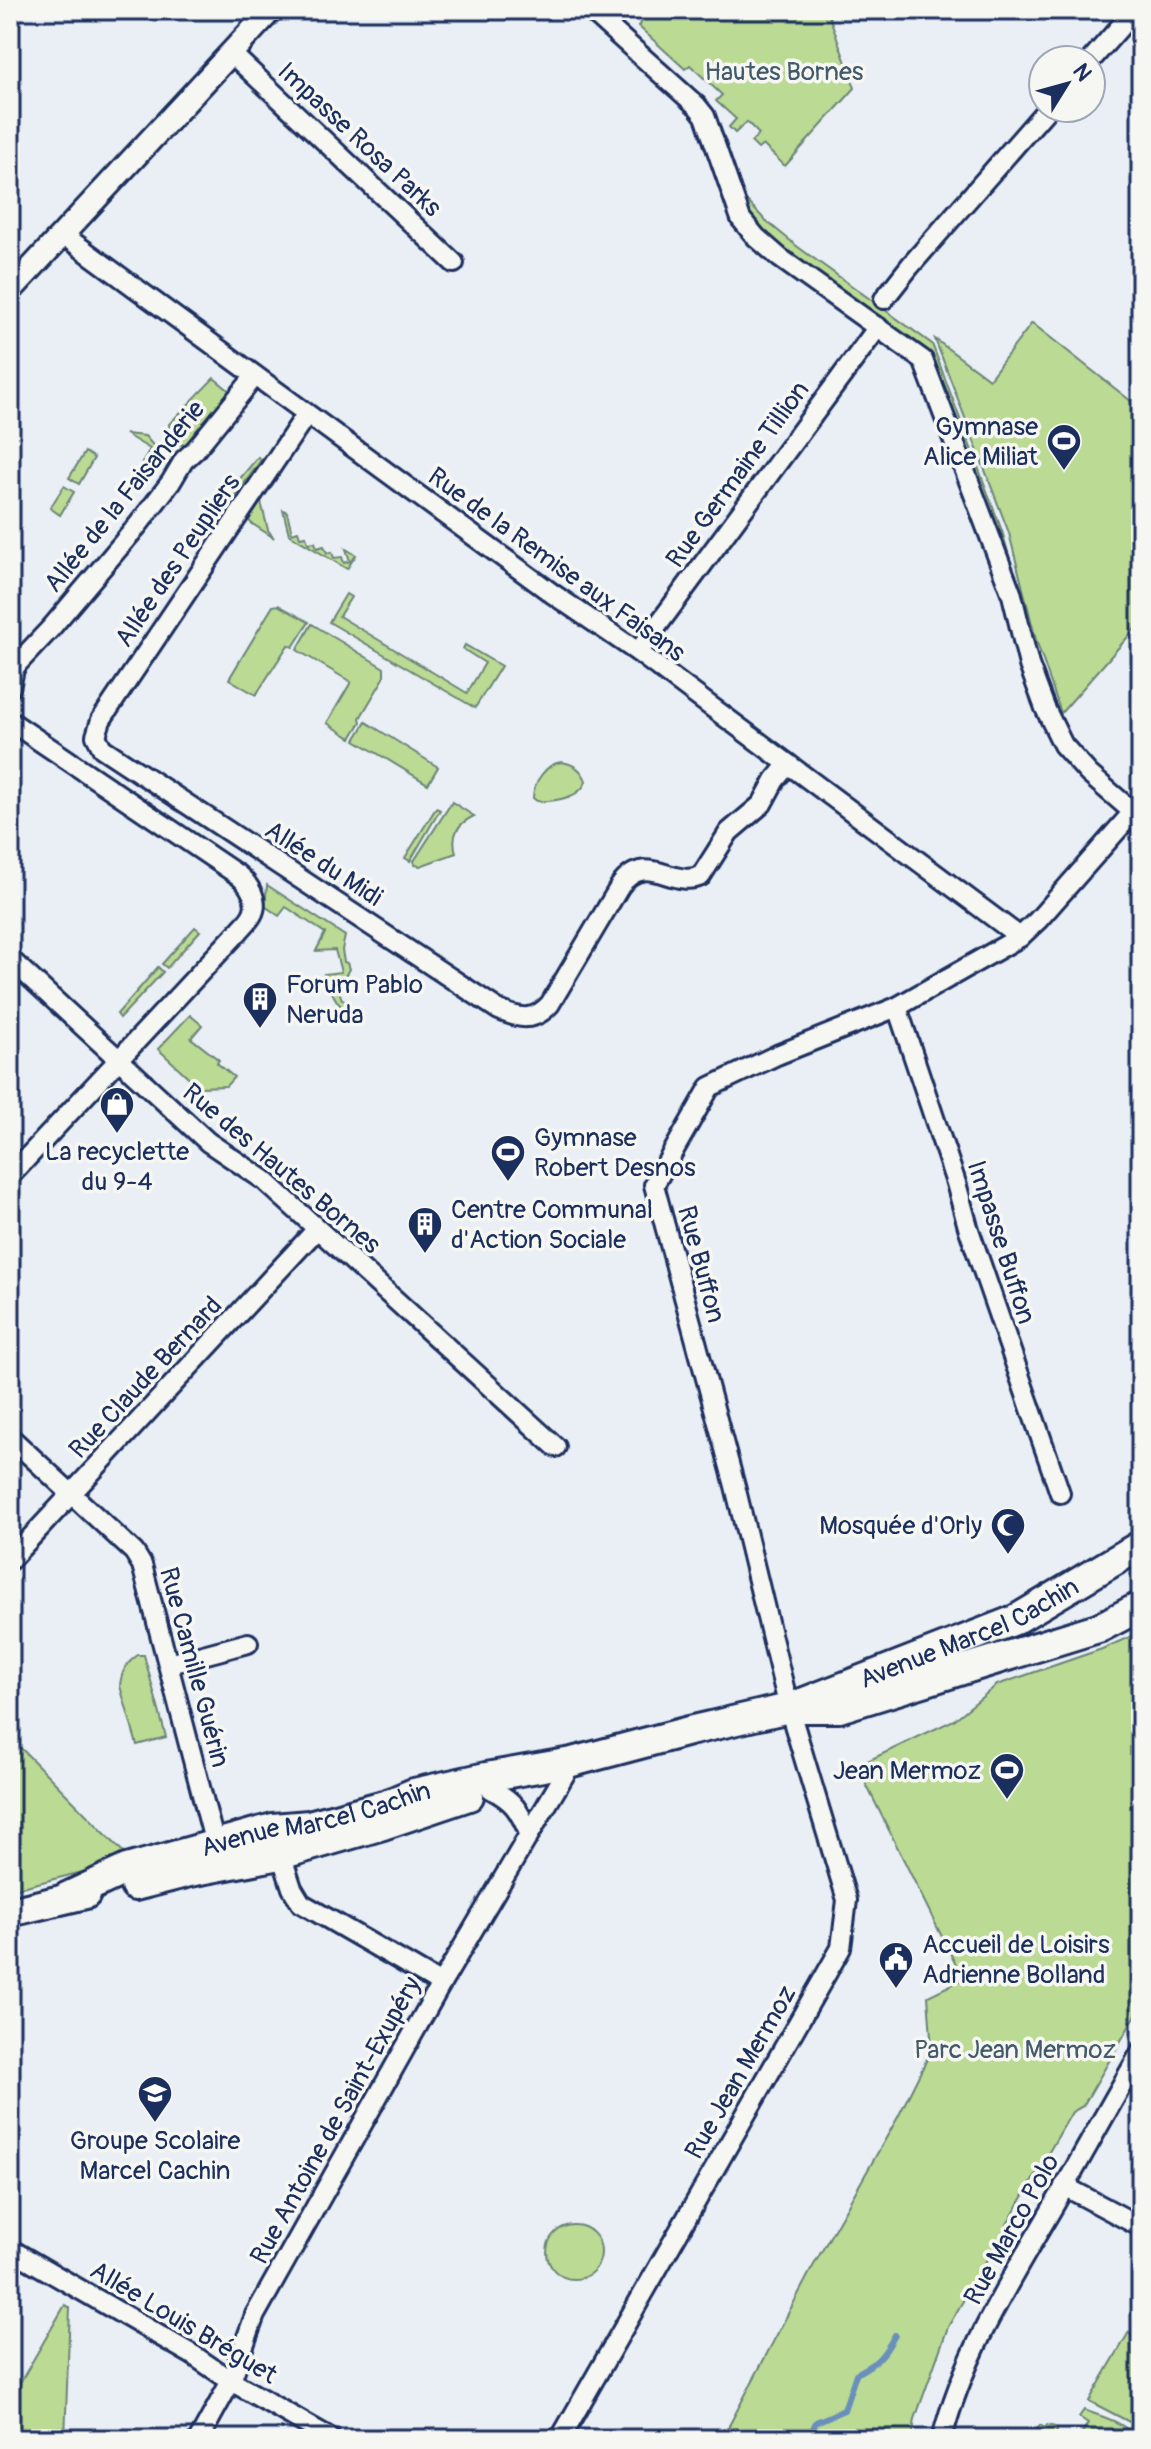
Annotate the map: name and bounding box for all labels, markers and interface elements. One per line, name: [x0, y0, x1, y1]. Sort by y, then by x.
north arrow: [1027, 44, 1107, 124]
street label: Impasse Rosa Parks: [271, 56, 448, 224]
park label: Hautes Bornes: [705, 56, 864, 88]
text: N: [1067, 58, 1098, 87]
street label: Rue Germaine Tillion: [659, 375, 816, 574]
street label: Allée de la Faisanderie: [37, 394, 212, 599]
place label: Gymnase Alice Miliat: [923, 411, 1039, 473]
sports icon: Gymnase Alice Miliat: [1045, 422, 1083, 472]
street label: Rue de la Remise aux Faisans: [422, 461, 692, 669]
street label: Allée des Peupliers: [108, 468, 248, 653]
street label: Allée du Midi: [259, 814, 388, 914]
place label: Forum Pablo Neruda: [286, 969, 423, 1031]
building icon: Forum Pablo Neruda: [241, 980, 279, 1030]
street label: Rue des Hautes Bornes: [176, 1077, 387, 1261]
shop icon: La recyclette du 9-4: [98, 1085, 136, 1135]
place label: Gymnase Robert Desnos: [534, 1122, 696, 1184]
sports icon: Gymnase Robert Desnos: [489, 1133, 527, 1183]
place label: La recyclette du 9-4: [45, 1136, 189, 1198]
street label: Impasse Buffon: [960, 1157, 1042, 1328]
place label: Centre Communal d'Action Sociale: [451, 1194, 653, 1256]
street label: Rue Buffon: [670, 1202, 732, 1326]
building icon: Centre Communal d'Action Sociale: [406, 1205, 444, 1255]
street label: Rue Claude Bernard: [62, 1290, 229, 1465]
mosque icon: Mosquée d'Orly: [989, 1506, 1027, 1556]
place label: Mosquée d'Orly: [819, 1510, 982, 1542]
street label: Rue Camille Guérin: [152, 1564, 236, 1771]
street label: Avenue Marcel Cachin: [855, 1571, 1085, 1696]
sports icon: Jean Mermoz: [988, 1751, 1026, 1801]
place label: Jean Mermoz: [833, 1755, 981, 1787]
street label: Avenue Marcel Cachin: [198, 1775, 434, 1864]
place label: Accueil de Loisirs Adrienne Bolland: [922, 1929, 1110, 1991]
public building icon: Accueil de Loisirs Adrienne Bolland: [877, 1940, 915, 1990]
street label: Rue Antoine de Saint-Exupéry: [243, 1971, 428, 2270]
street label: Rue Jean Mermoz: [678, 1980, 803, 2165]
park label: Parc Jean Mermoz: [914, 2034, 1116, 2066]
school or university icon: Groupe Scolaire Marcel Cachin: [136, 2074, 174, 2124]
place label: Groupe Scolaire Marcel Cachin: [70, 2125, 240, 2187]
street label: Rue Marco Polo: [957, 2148, 1067, 2311]
street label: Allée Louis Bréguet: [84, 2254, 283, 2392]

